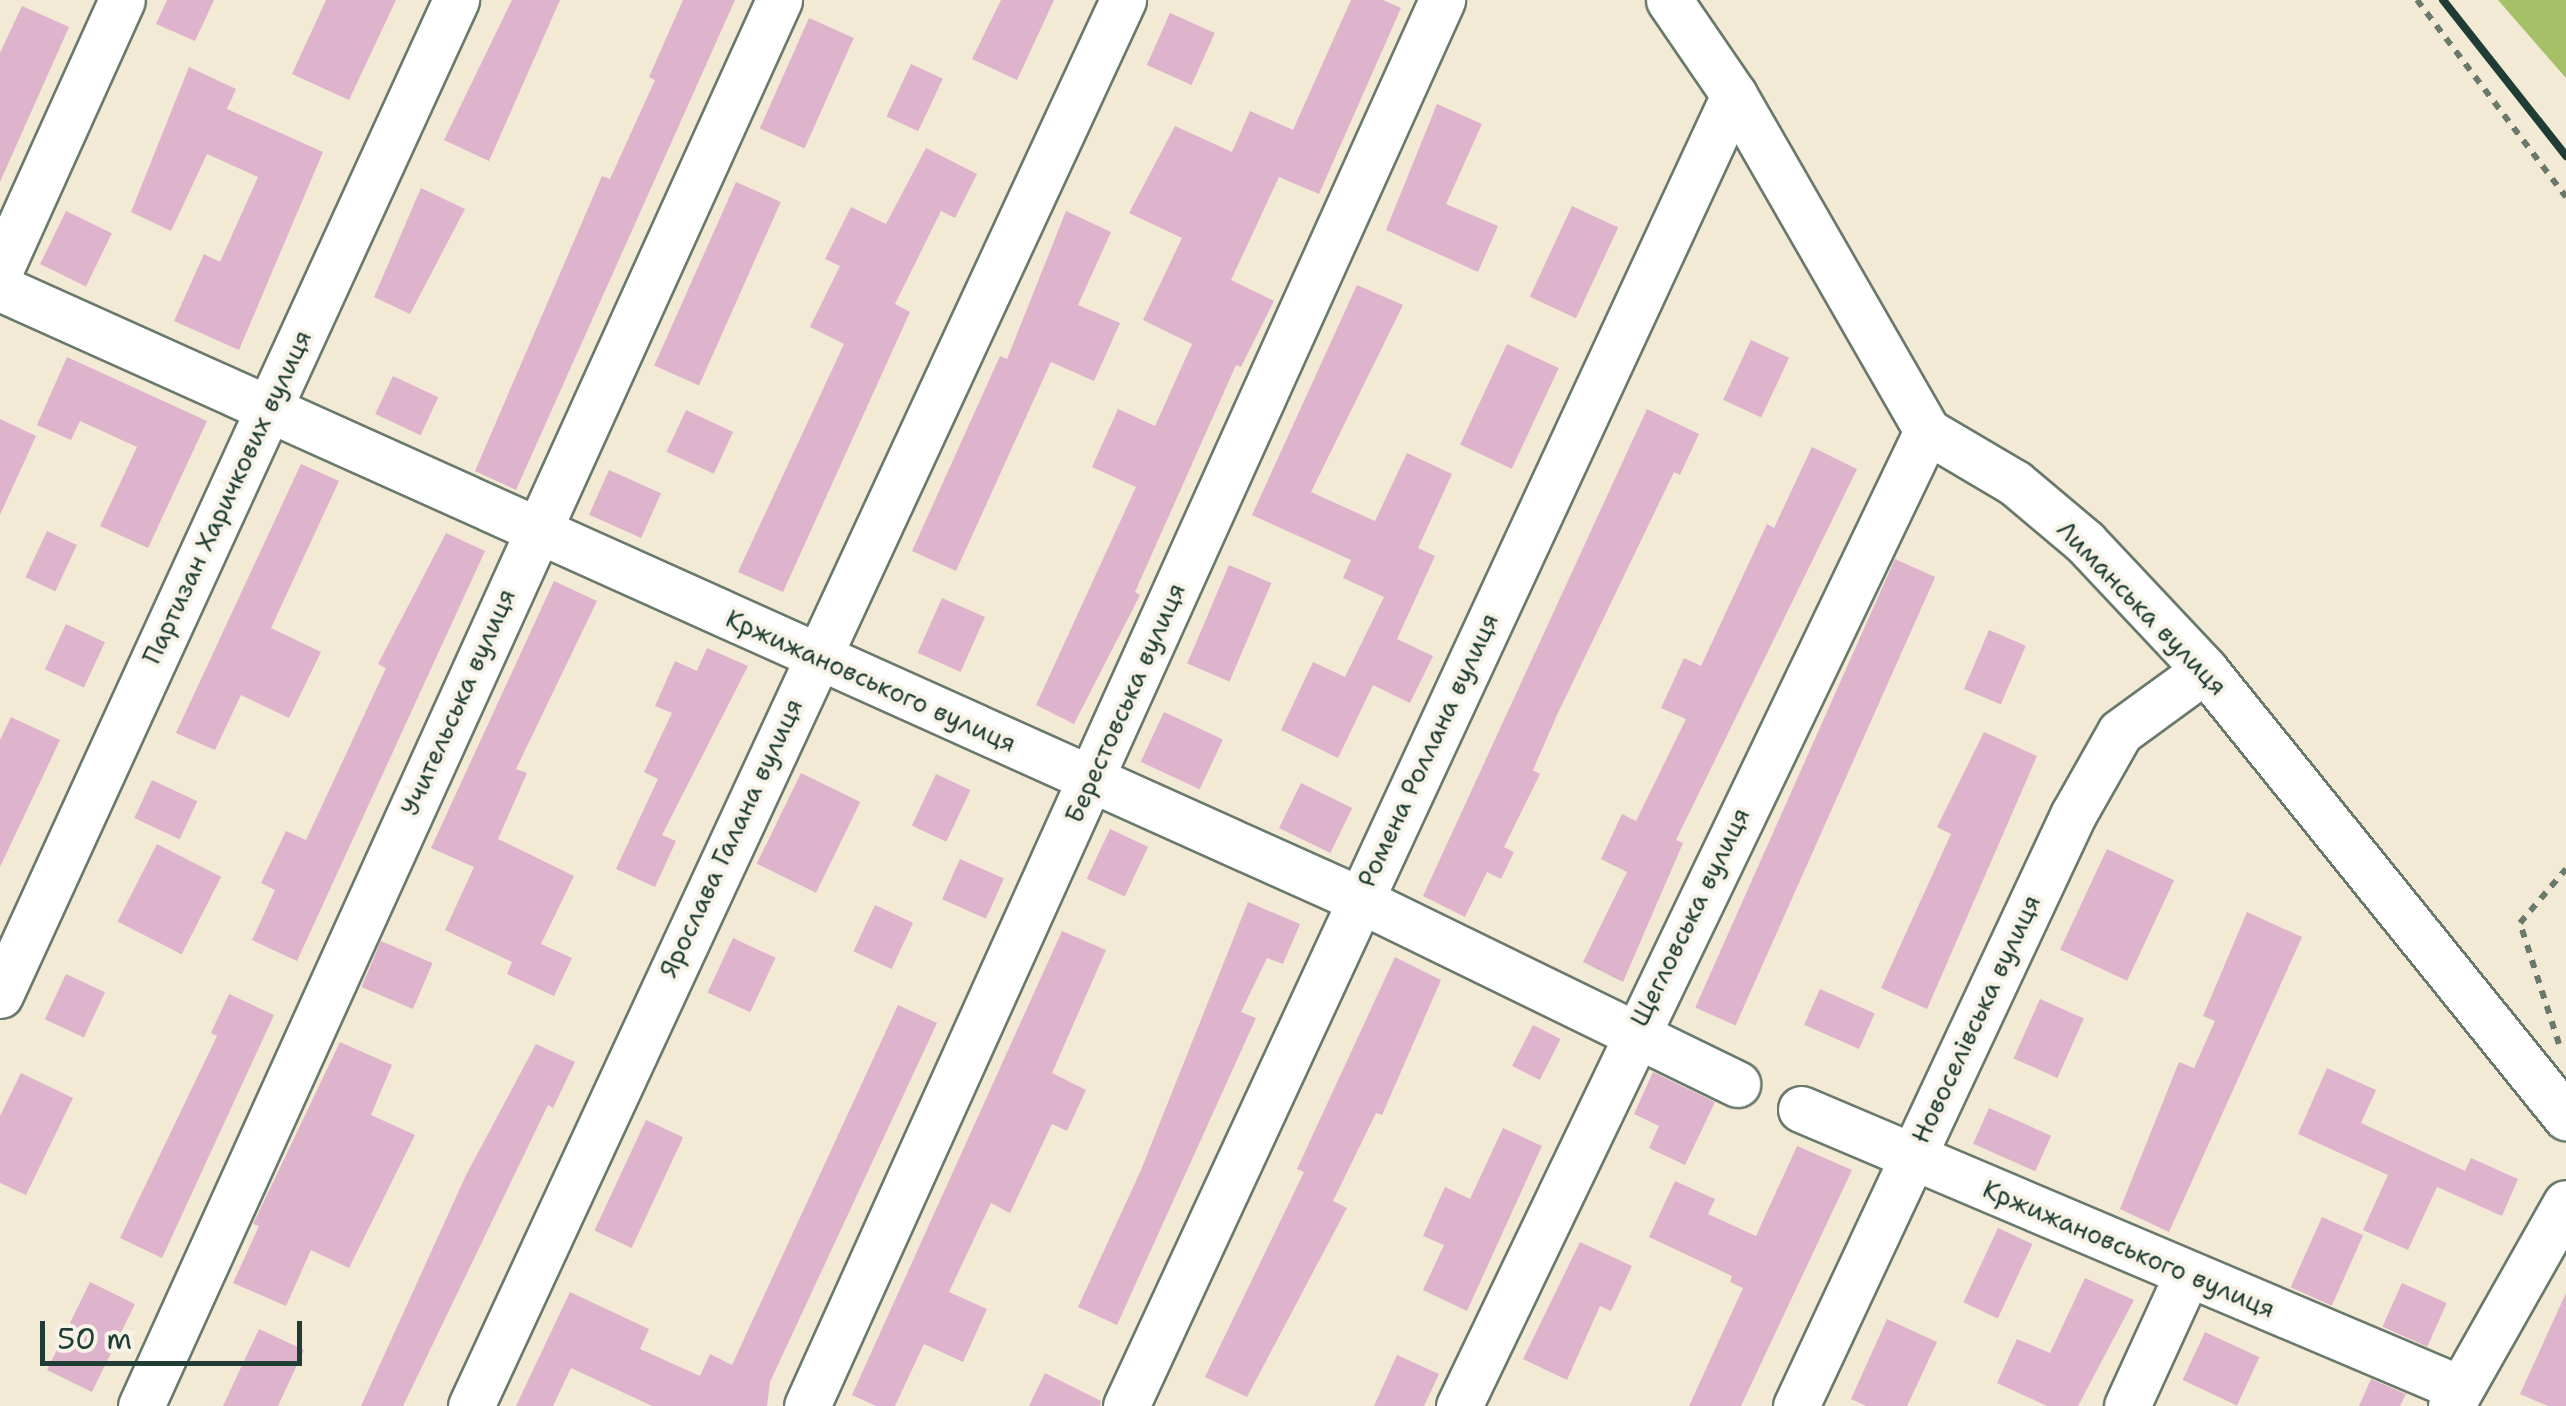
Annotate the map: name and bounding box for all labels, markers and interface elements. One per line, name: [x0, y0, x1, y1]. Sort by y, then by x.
street label: Партизан Харичкових вулиця: [136, 325, 318, 669]
street label: Лиманська вулиця: [2051, 514, 2233, 702]
street label: Берестовська вулиця: [1059, 578, 1191, 828]
street label: Учительська вулиця: [394, 584, 522, 820]
street label: Кржижановського вулиця: [721, 603, 1021, 759]
street label: Ромена Роллана вулиця: [1351, 608, 1505, 892]
street label: Ярослава Галана вулиця: [653, 694, 809, 982]
street label: Щегловська вулиця: [1624, 803, 1756, 1031]
street label: Новоселівська вулиця: [1905, 890, 2047, 1148]
street label: Кржижановського вулиця: [1978, 1174, 2280, 1324]
scale bar: [45, 1301, 308, 1363]
text: 50 m: [57, 1318, 132, 1359]

